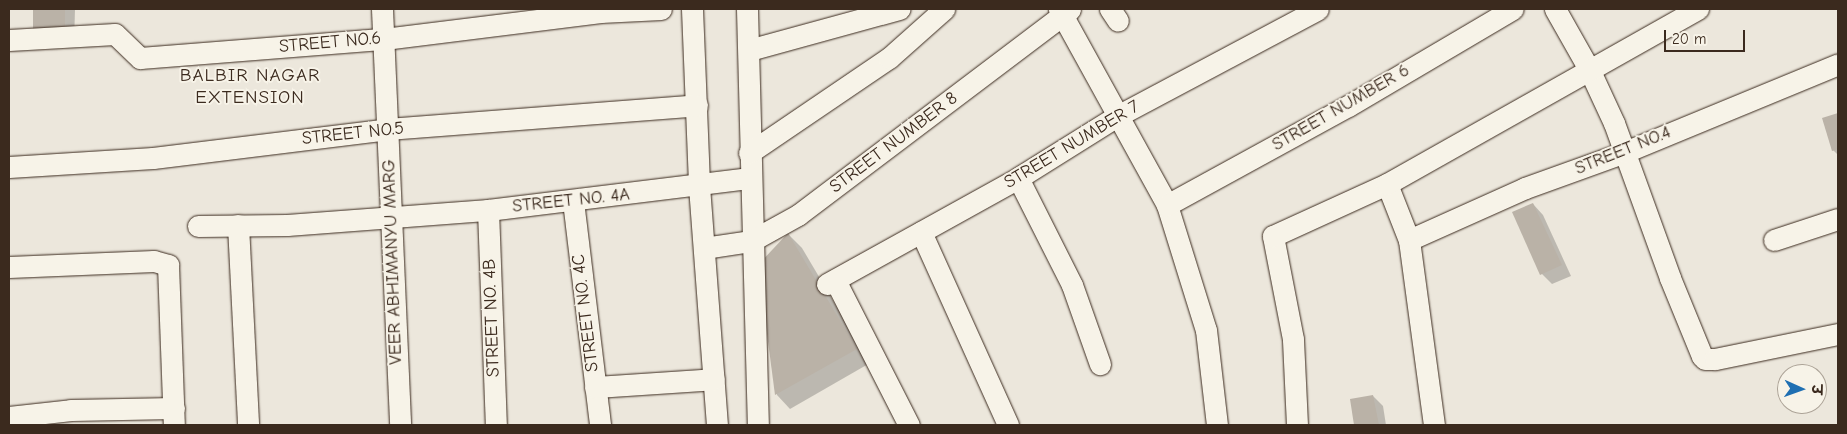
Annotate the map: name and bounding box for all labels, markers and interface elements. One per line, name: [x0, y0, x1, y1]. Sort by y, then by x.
scale bar: [1667, 20, 1748, 52]
street label: STREET NO.6: [278, 28, 382, 58]
text: 20 m: [1672, 30, 1706, 48]
street label: STREET NUMBER 6: [1268, 60, 1414, 156]
district label: BALBIR NAGAR EXTENSION: [178, 65, 322, 109]
street label: STREET NUMBER 8: [826, 88, 962, 198]
street label: STREET NUMBER 7: [1001, 96, 1143, 194]
street label: STREET NO.5: [301, 118, 405, 150]
street label: STREET NO.4: [1572, 122, 1674, 180]
street label: VEER ABHIMANYU MARG: [379, 159, 407, 365]
street label: STREET NO. 4A: [511, 184, 631, 218]
street label: STREET NO. 4C: [568, 253, 604, 373]
street label: STREET NO. 4B: [479, 258, 505, 378]
north arrow: [1777, 364, 1827, 414]
text: उ: [1808, 385, 1825, 394]

